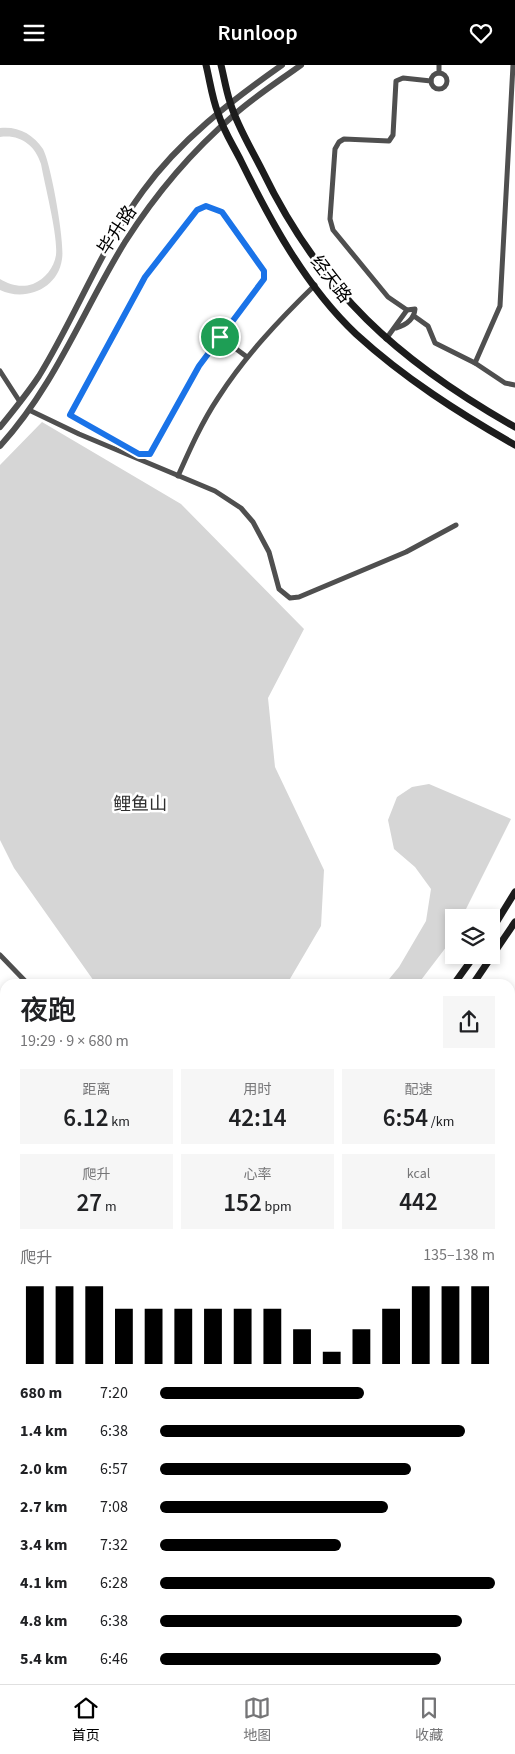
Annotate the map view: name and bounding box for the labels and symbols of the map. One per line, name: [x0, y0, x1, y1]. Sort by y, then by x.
street label: 毕升路: [92, 201, 143, 260]
street label: 经天路: [304, 250, 357, 308]
pin: [199, 316, 241, 358]
park label: 鲤鱼山: [113, 792, 167, 817]

